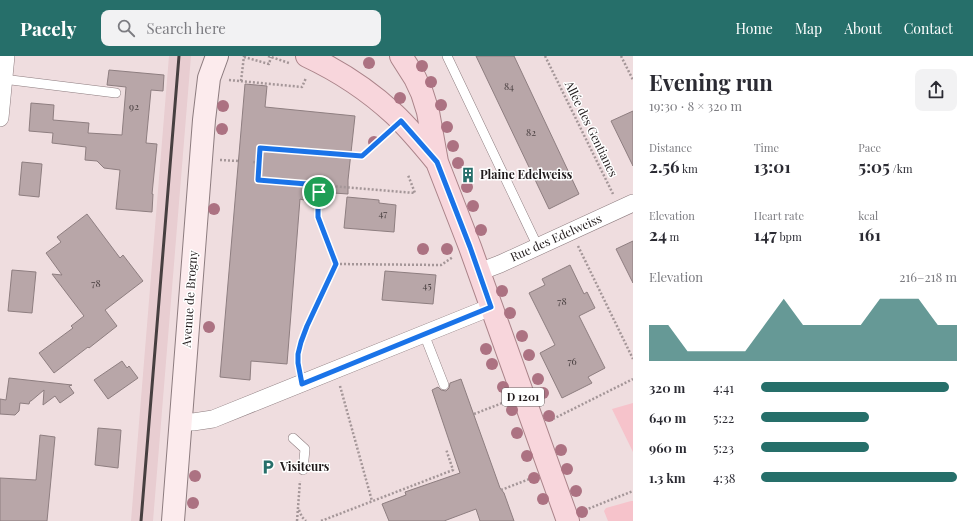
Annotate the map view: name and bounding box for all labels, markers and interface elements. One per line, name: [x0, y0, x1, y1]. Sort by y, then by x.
search box: [101, 10, 381, 46]
text: Pacely: [20, 15, 77, 41]
icon: search: [115, 17, 137, 39]
text: Search here: [147, 18, 226, 38]
text: Home: [735, 19, 773, 38]
text: Map: [795, 19, 822, 38]
text: About: [844, 19, 882, 38]
text: Contact: [904, 19, 953, 38]
text: Evening run: [649, 67, 773, 97]
button: share: [915, 69, 957, 111]
street label: Allée des Gentianes: [561, 77, 622, 179]
house number: 84: [504, 79, 514, 93]
text: 19:30 · 8 × 320 m: [649, 97, 742, 114]
house number: 92: [129, 99, 139, 113]
house number: 82: [526, 125, 536, 139]
text: Distance: [649, 140, 692, 155]
text: Time: [754, 140, 779, 155]
text: Pace: [858, 140, 881, 155]
text: 2.56: [649, 155, 680, 177]
text: 13:01: [754, 155, 791, 177]
text: 5:05: [858, 155, 890, 177]
text: km: [680, 161, 698, 176]
text: /km: [890, 161, 913, 176]
building icon: Plaine Edelweiss: [459, 166, 477, 184]
place label: Plaine Edelweiss: [480, 166, 573, 182]
pin: [302, 175, 336, 209]
icon: arrive: [308, 181, 330, 203]
house number: 47: [379, 206, 387, 220]
text: Elevation: [649, 208, 695, 223]
text: Heart rate: [754, 208, 804, 223]
text: kcal: [858, 208, 878, 223]
street label: Rue des Edelweiss: [507, 210, 604, 264]
text: 24: [649, 223, 667, 245]
text: 147: [754, 223, 777, 245]
text: 161: [858, 223, 881, 245]
text: m: [667, 229, 679, 244]
text: bpm: [777, 229, 802, 244]
street label: Avenue de Brogny: [178, 250, 200, 349]
text: Elevation: [649, 268, 703, 285]
text: 216–218 m: [899, 268, 957, 285]
house number: 78: [91, 276, 101, 290]
house number: 45: [422, 278, 432, 292]
house number: 78: [557, 294, 567, 308]
house number: 76: [567, 354, 577, 368]
text: 320 m: [649, 379, 685, 396]
text: 4:41: [713, 379, 734, 396]
road number: D 1201: [502, 388, 544, 406]
text: 640 m: [649, 409, 686, 426]
text: 5:22: [713, 409, 734, 426]
text: 960 m: [649, 439, 687, 456]
text: 5:23: [713, 439, 734, 456]
parking icon: Visiteurs: [259, 458, 277, 476]
place label: Visiteurs: [279, 458, 330, 474]
text: 1.3 km: [649, 469, 686, 486]
text: 4:38: [713, 469, 736, 486]

